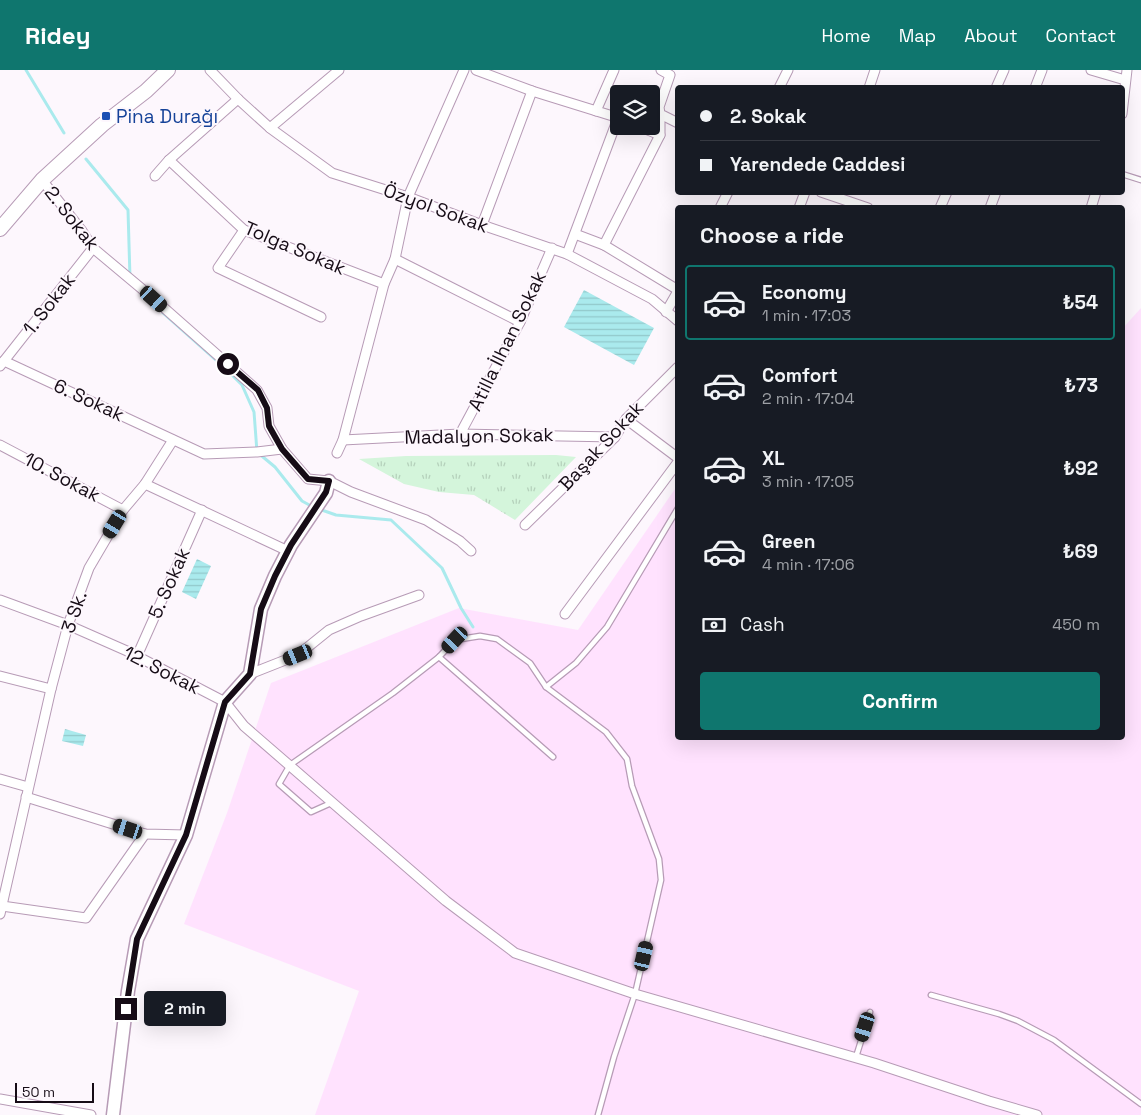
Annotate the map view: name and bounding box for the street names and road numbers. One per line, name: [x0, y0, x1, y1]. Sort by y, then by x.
street label: Özyol Sokak: [380, 177, 492, 239]
street label: 2. Sokak: [39, 181, 105, 255]
street label: Tolga Sokak: [240, 215, 350, 281]
street label: Atilla İlhan Sokak: [462, 267, 552, 415]
street label: 1. Sokak: [17, 268, 81, 340]
street label: 6. Sokak: [50, 373, 128, 427]
street label: Başak Sokak: [553, 396, 649, 496]
street label: Madalyon Sokak: [404, 422, 554, 450]
street label: 10. Sokak: [19, 446, 105, 508]
street label: 5. Sokak: [142, 544, 196, 622]
street label: 3 Sk.: [55, 588, 93, 636]
street label: 12. Sokak: [119, 640, 205, 700]

